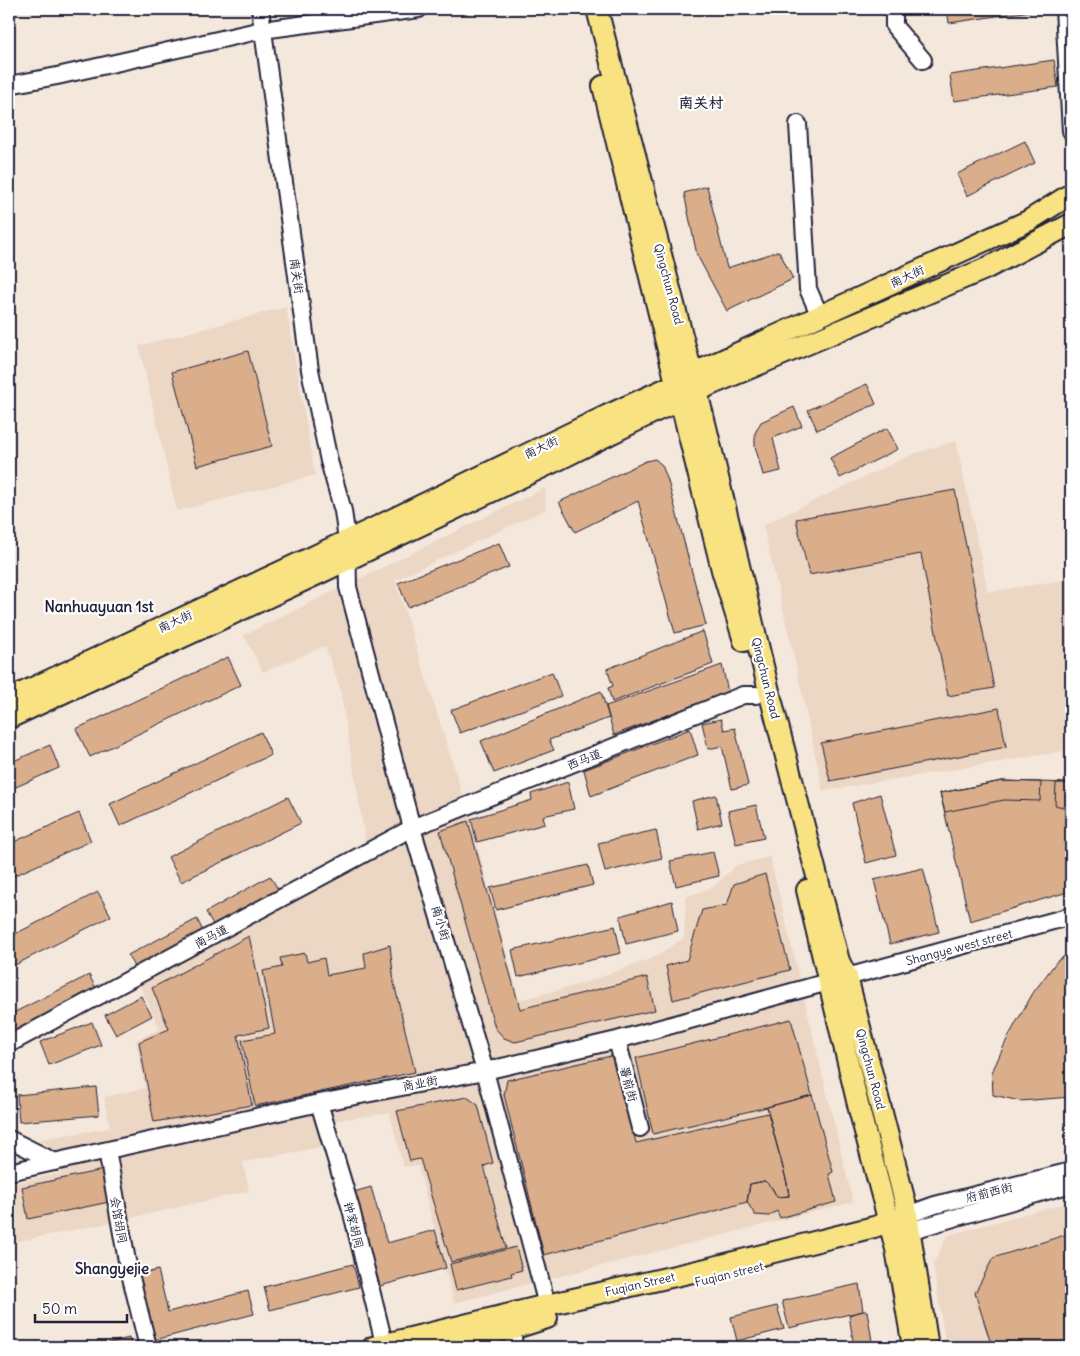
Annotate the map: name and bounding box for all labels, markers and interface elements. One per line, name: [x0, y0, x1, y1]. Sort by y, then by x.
district label: 南关村: [678, 93, 724, 112]
street label: Qingchun Road: [651, 242, 687, 326]
street label: 南关街: [287, 257, 307, 295]
street label: 南大街: [888, 262, 926, 290]
street label: 南大街: [522, 432, 560, 462]
district label: Nanhuayuan 1st: [44, 597, 155, 617]
street label: 南大街: [156, 607, 194, 635]
street label: Qingchun Road: [749, 636, 783, 720]
street label: 西马道: [564, 745, 604, 773]
street label: 南小街: [429, 904, 453, 942]
street label: 南马道: [192, 921, 230, 951]
street label: Shangye west street: [904, 926, 1014, 968]
street label: Qingchun Road: [853, 1027, 889, 1111]
street label: 署前街: [617, 1065, 641, 1103]
street label: 商业街: [401, 1072, 439, 1094]
street label: 府前西街: [964, 1179, 1014, 1205]
street label: 会馆胡同: [107, 1195, 131, 1245]
street label: 钟家胡同: [341, 1200, 367, 1250]
street label: Fuqian street: [693, 1258, 765, 1290]
district label: Shangyejie: [75, 1259, 149, 1279]
street label: Fuqian Street: [604, 1269, 676, 1299]
scale bar: [35, 1291, 128, 1323]
text: 50 m: [42, 1299, 77, 1318]

